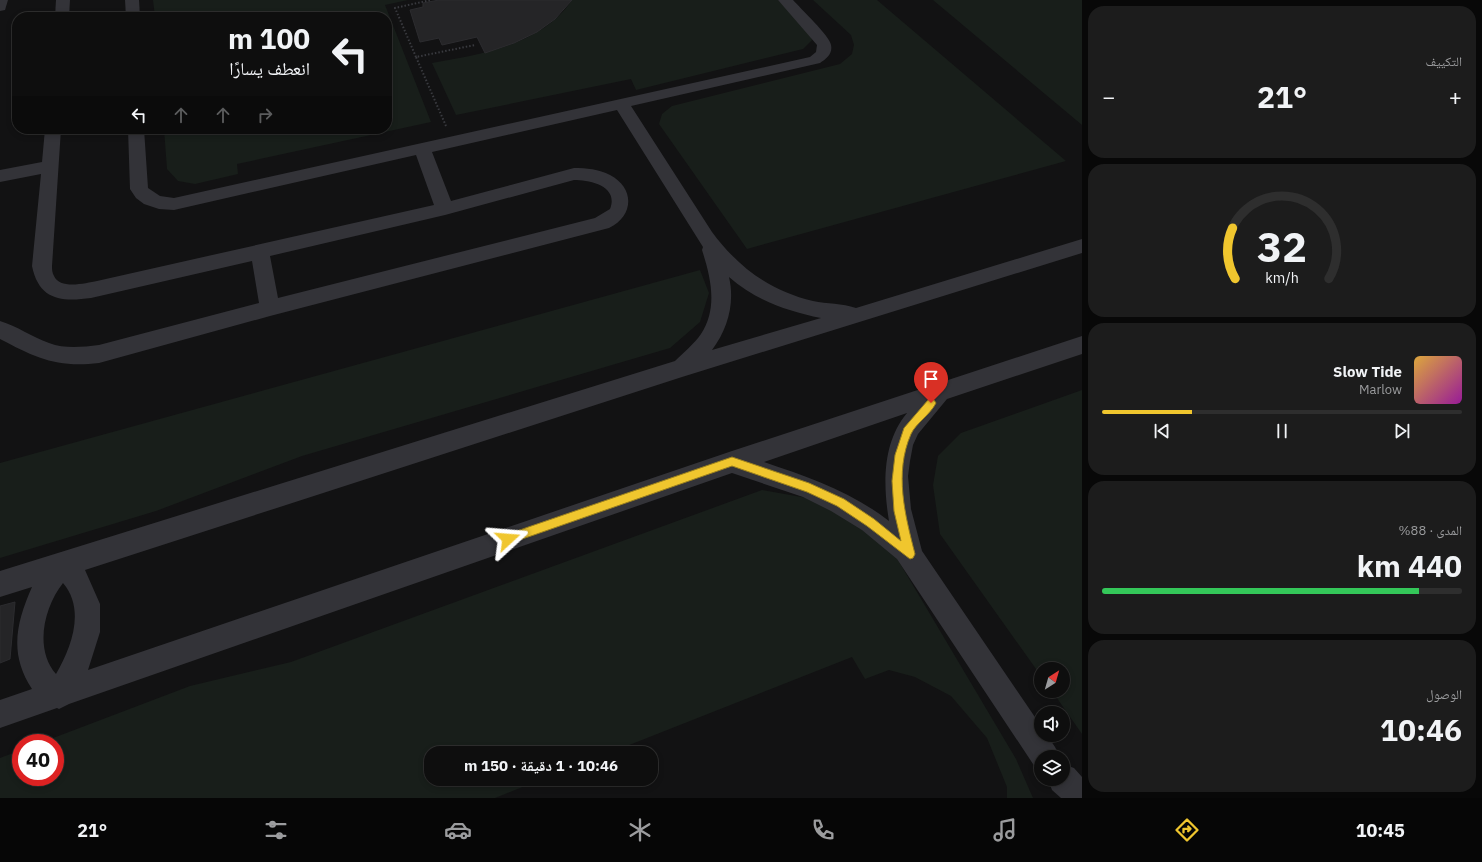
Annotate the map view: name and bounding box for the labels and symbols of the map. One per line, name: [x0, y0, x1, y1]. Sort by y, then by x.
pin: [914, 362, 948, 403]
position arrow: [487, 518, 529, 560]
north arrow: [1034, 662, 1070, 698]
speed limit sign: 40: [12, 734, 64, 786]

